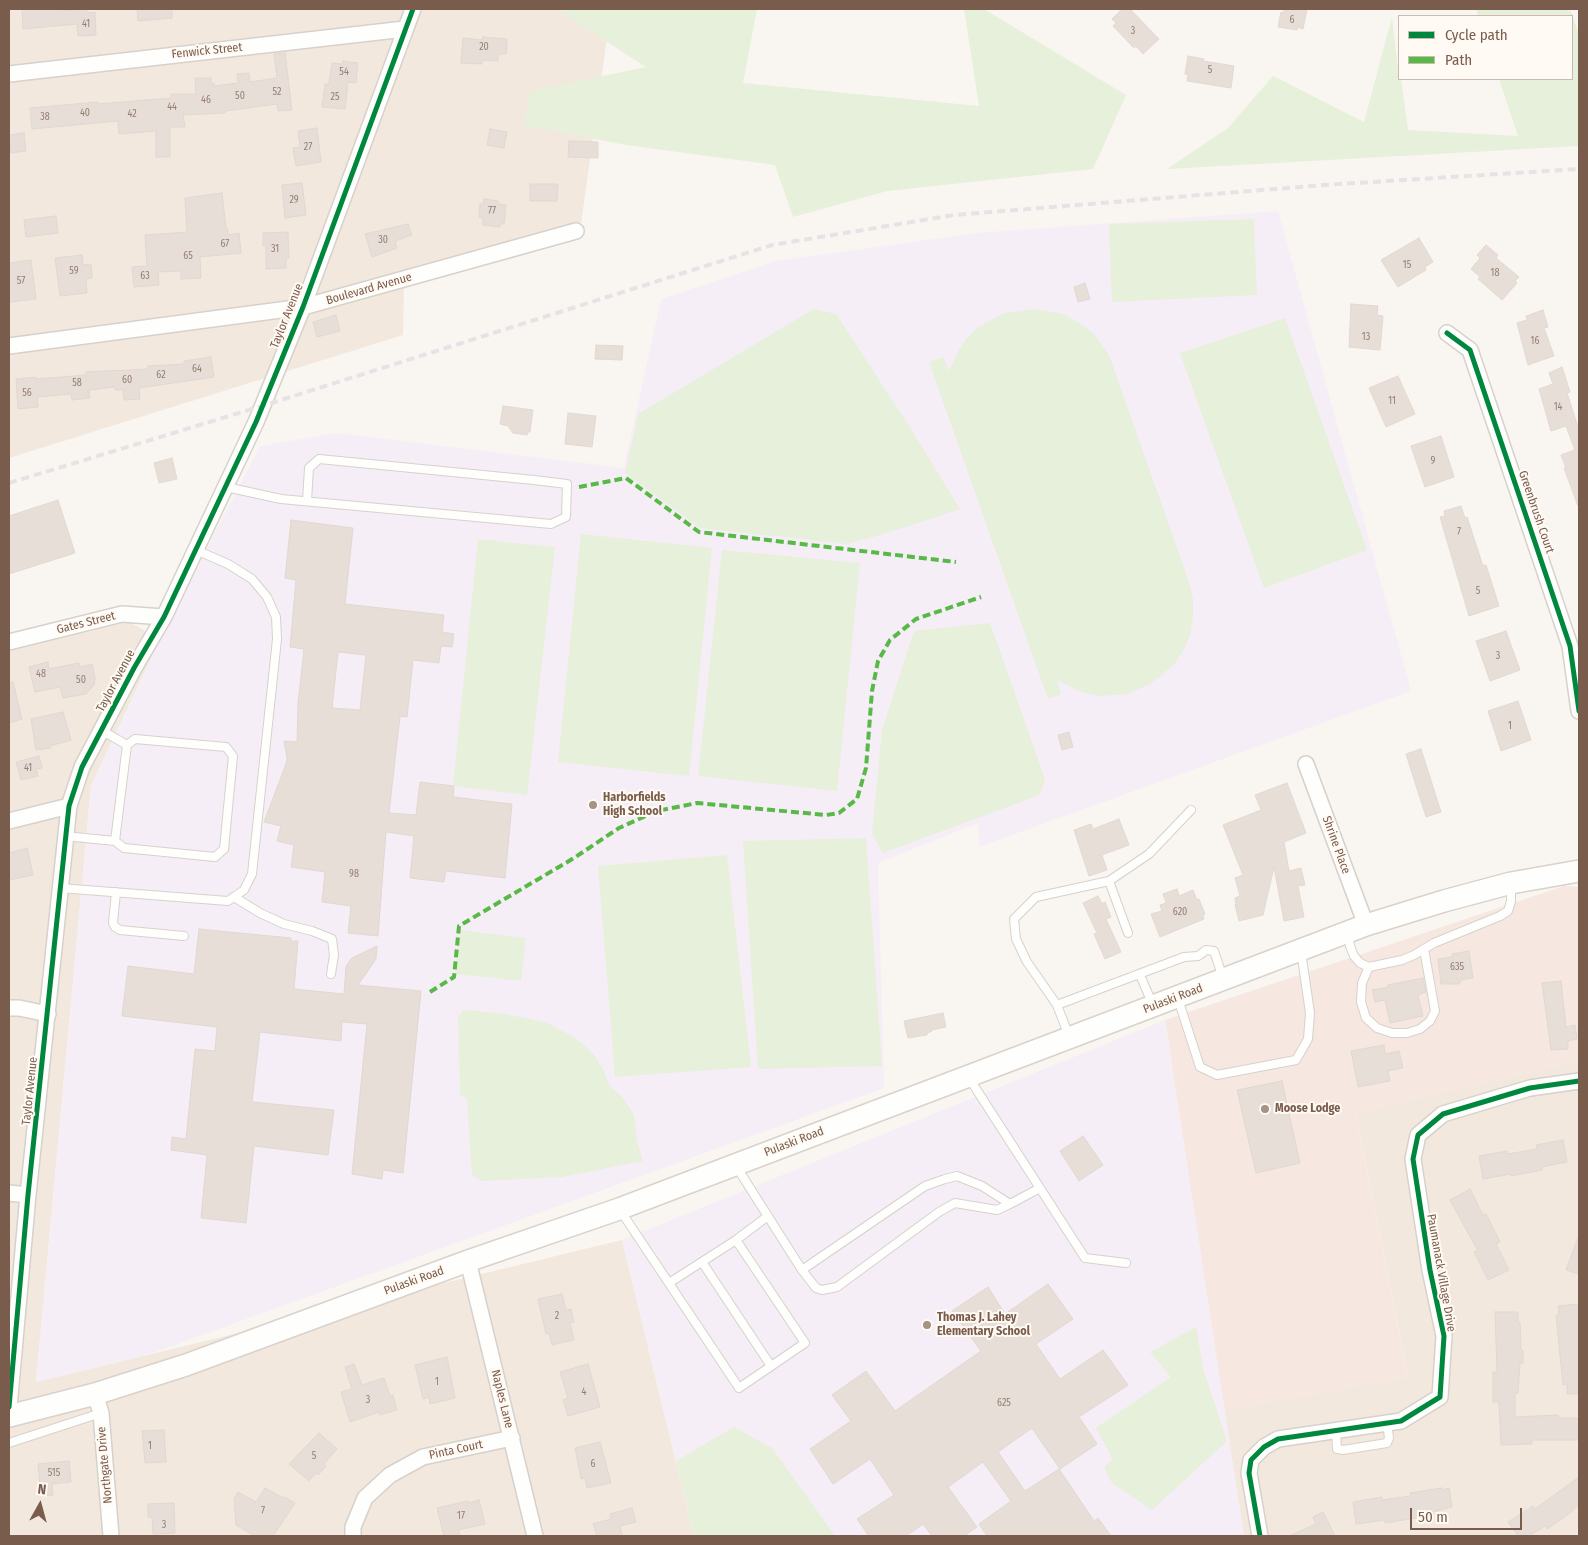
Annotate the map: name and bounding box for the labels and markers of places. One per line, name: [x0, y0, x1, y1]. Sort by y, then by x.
place label: Harborfields High School: [603, 791, 666, 819]
marker: Harborfields High School: [587, 799, 599, 811]
place label: Moose Lodge: [1275, 1102, 1340, 1116]
marker: Moose Lodge: [1259, 1103, 1271, 1115]
place label: Thomas J. Lahey Elementary School: [937, 1311, 1030, 1339]
marker: Thomas J. Lahey Elementary School: [921, 1319, 933, 1331]

